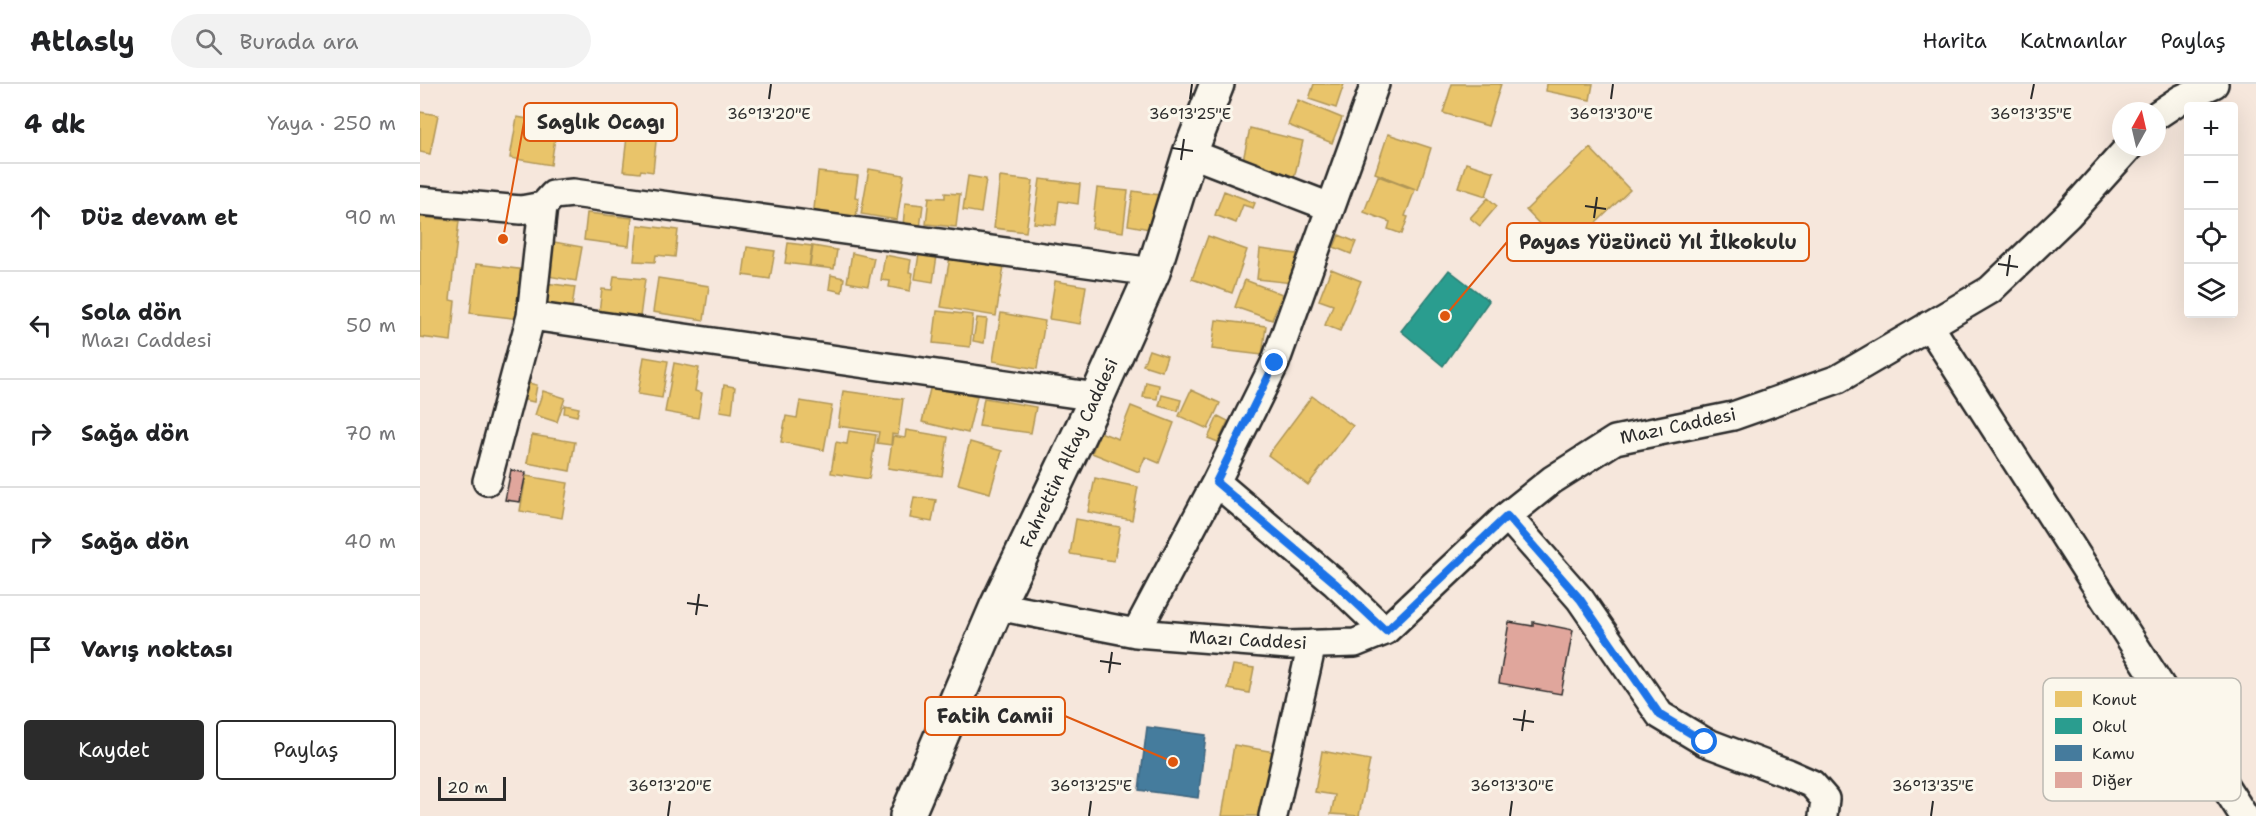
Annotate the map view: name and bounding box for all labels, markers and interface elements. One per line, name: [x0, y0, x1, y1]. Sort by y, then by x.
search box: [171, 14, 591, 68]
text: Atlasly: [30, 22, 135, 60]
icon: search: [192, 25, 225, 58]
text: Burada ara: [240, 27, 359, 56]
text: Harita: [1922, 27, 1987, 55]
text: Katmanlar: [2020, 27, 2127, 55]
text: Paylaş: [2160, 27, 2226, 55]
north arrow: [2112, 102, 2166, 156]
map controls: [2184, 102, 2238, 318]
button: +: [2184, 102, 2238, 156]
callout: Saglık Ocagı: [524, 103, 677, 141]
text: 36°13'20"E: [727, 104, 811, 124]
text: 36°13'25"E: [1149, 104, 1231, 124]
text: 36°13'30"E: [1569, 104, 1653, 124]
text: 36°13'35"E: [1990, 104, 2072, 124]
text: 4 dk: [24, 106, 86, 141]
text: Saglık Ocagı: [537, 109, 665, 135]
text: Yaya · 250 m: [267, 110, 396, 136]
button: −: [2184, 156, 2238, 210]
icon: ahead: [24, 201, 57, 234]
text: Düz devam et: [81, 203, 238, 232]
text: 90 m: [344, 204, 396, 230]
button: locate: [2184, 210, 2238, 264]
callout: Payas Yüzüncü Yıl İlkokulu: [1507, 223, 1809, 261]
text: Payas Yüzüncü Yıl İlkokulu: [1519, 229, 1797, 255]
button: layers: [2184, 264, 2238, 318]
text: Sola dön: [81, 298, 182, 327]
icon: left: [24, 309, 57, 342]
text: 50 m: [346, 312, 396, 338]
text: Mazı Caddesi: [81, 327, 212, 353]
route end: [1261, 349, 1287, 375]
street label: Fahrettin Altay Caddesi: [1014, 354, 1124, 552]
street label: Mazı Caddesi: [1618, 402, 1738, 450]
icon: right: [24, 417, 57, 450]
text: Sağa dön: [81, 419, 189, 448]
text: 70 m: [344, 420, 396, 446]
icon: right: [24, 525, 57, 558]
text: Sağa dön: [81, 527, 189, 556]
text: 40 m: [344, 528, 396, 554]
street label: Mazı Caddesi: [1189, 625, 1307, 655]
icon: arrive: [24, 633, 57, 666]
text: Varış noktası: [81, 635, 233, 664]
legend: [2043, 678, 2241, 801]
text: Konut: [2092, 689, 2137, 710]
callout: Fatih Camii: [925, 697, 1065, 735]
text: Fatih Camii: [937, 703, 1053, 729]
text: Okul: [2092, 716, 2127, 737]
button: Kaydet: [24, 720, 204, 780]
button: Paylaş: [216, 720, 396, 780]
route start: [1691, 728, 1717, 754]
text: Kamu: [2092, 743, 2135, 764]
text: Diğer: [2092, 770, 2133, 791]
scale bar: [438, 774, 506, 802]
text: 36°13'20"E: [628, 776, 712, 796]
text: 36°13'25"E: [1050, 776, 1132, 796]
text: 36°13'30"E: [1470, 776, 1554, 796]
text: 36°13'35"E: [1892, 776, 1974, 796]
text: 20 m: [447, 777, 488, 798]

